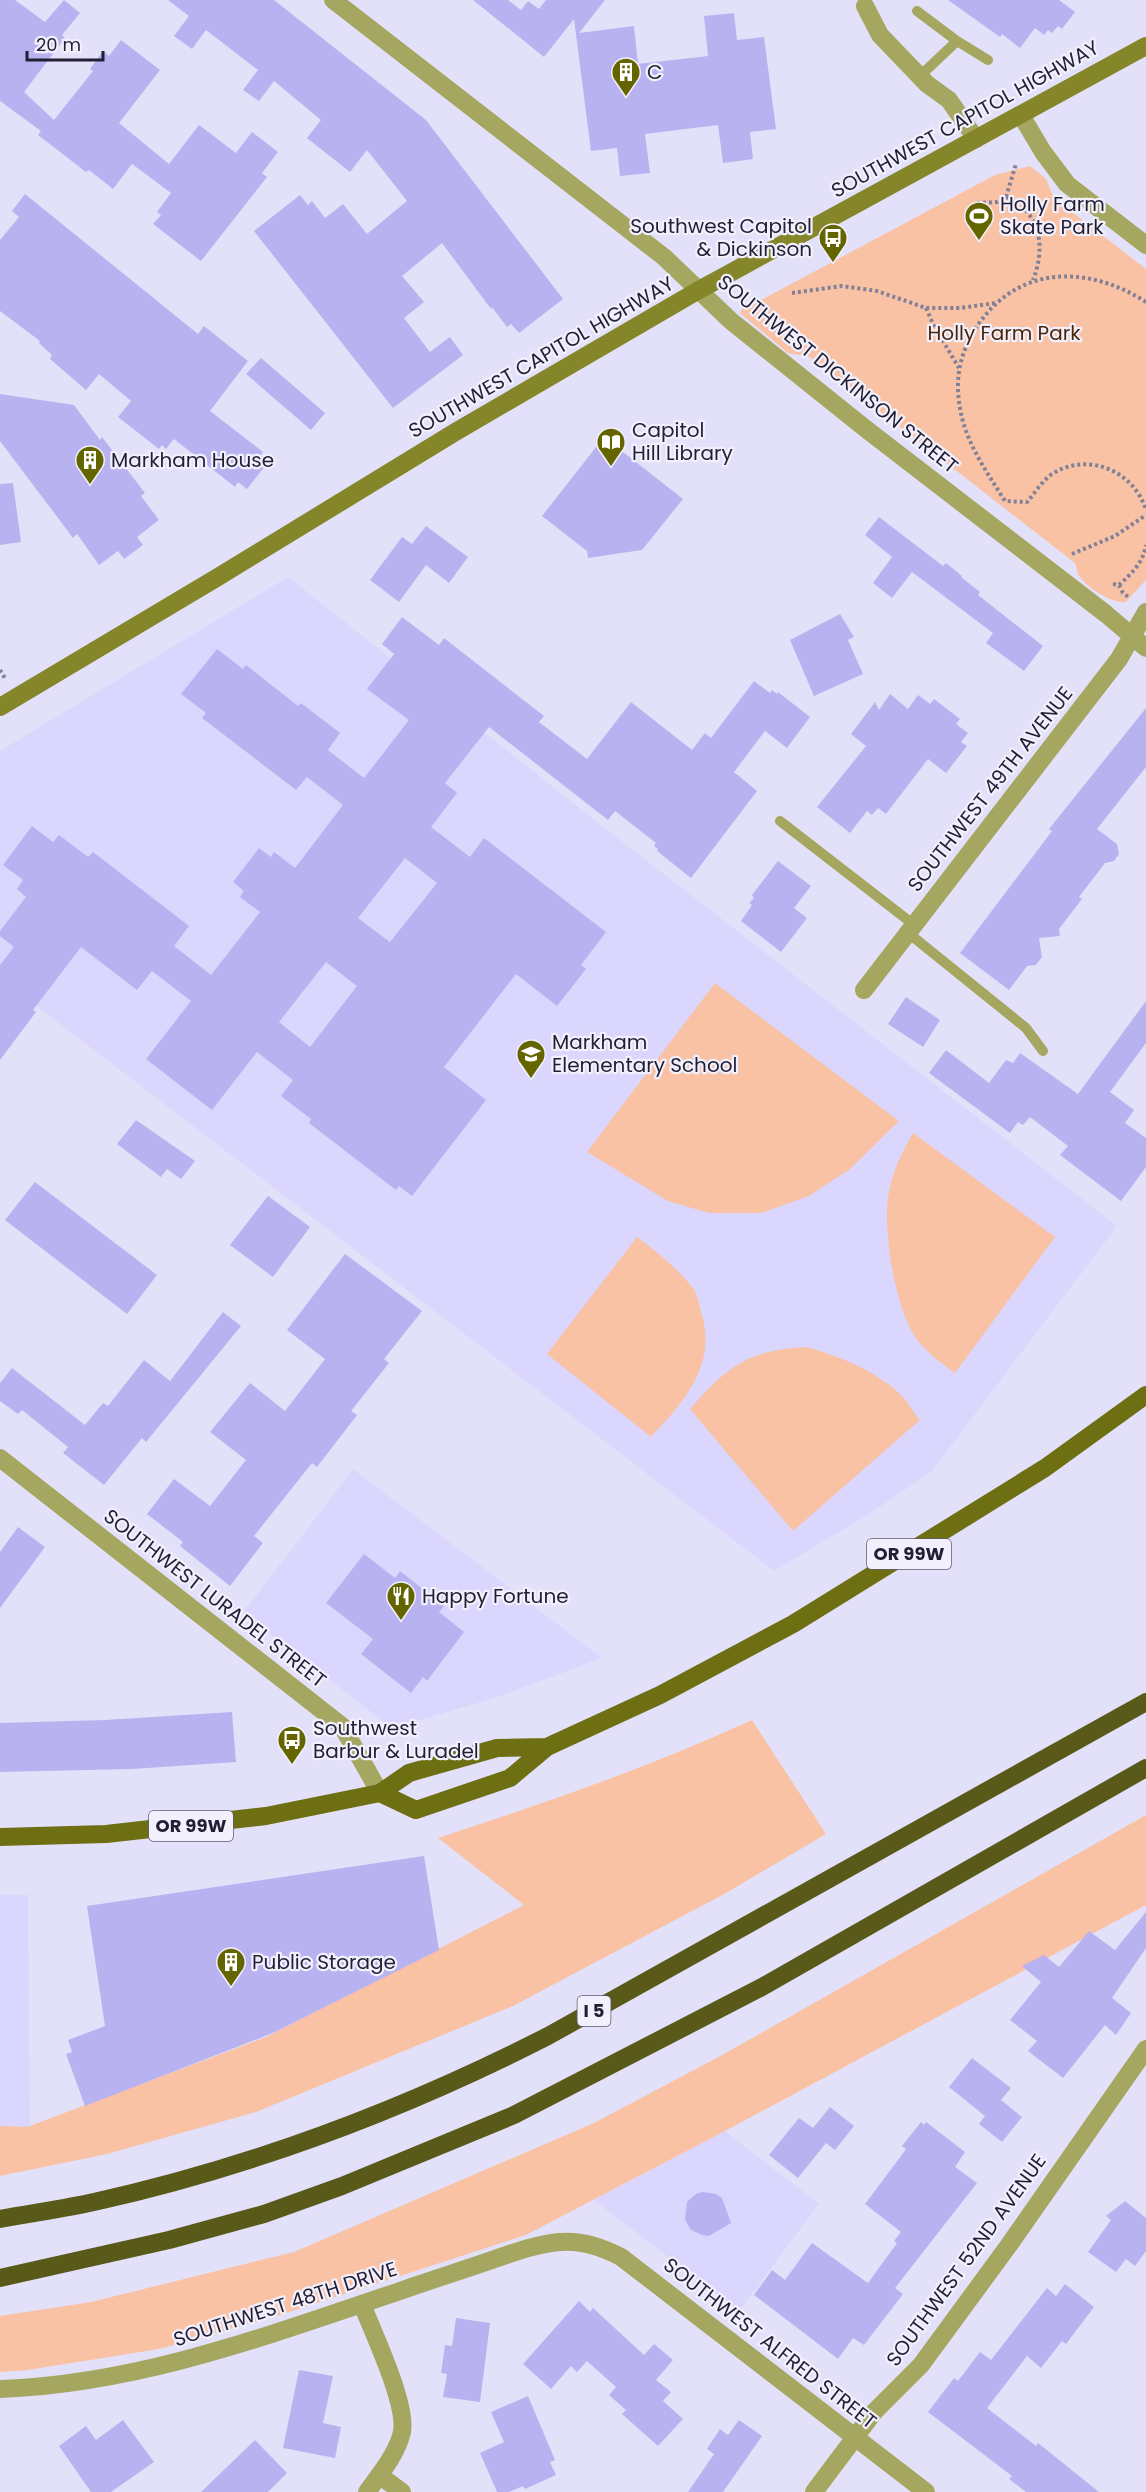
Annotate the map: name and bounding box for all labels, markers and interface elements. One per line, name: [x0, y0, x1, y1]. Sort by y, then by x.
scale bar: [27, 24, 104, 62]
text: 20 m: [36, 32, 81, 57]
street label: SOUTHWEST CAPITOL HIGHWAY: [826, 33, 1104, 204]
building icon: C: [610, 56, 642, 98]
place label: C: [647, 58, 662, 86]
place label: Holly Farm Skate Park: [1000, 190, 1105, 241]
sports icon: Holly Farm Skate Park: [963, 200, 995, 242]
place label: Southwest Capitol & Dickinson: [630, 212, 812, 263]
bus stop icon: Southwest Capitol & Dickinson: [817, 222, 849, 264]
street label: SOUTHWEST DICKINSON STREET: [712, 268, 964, 480]
street label: SOUTHWEST CAPITOL HIGHWAY: [403, 269, 679, 445]
park label: Holly Farm Park: [928, 319, 1081, 347]
place label: Capitol Hill Library: [632, 416, 733, 467]
library icon: Capitol Hill Library: [595, 426, 627, 468]
building icon: Markham House: [74, 444, 106, 486]
place label: Markham House: [111, 446, 274, 474]
street label: SOUTHWEST 49TH AVENUE: [901, 680, 1079, 898]
place label: Markham Elementary School: [552, 1028, 737, 1079]
school or university icon: Markham Elementary School: [515, 1038, 547, 1080]
street label: SOUTHWEST LURADEL STREET: [98, 1502, 332, 1694]
road number: OR 99W: [867, 1539, 951, 1569]
restaurant icon: Happy Fortune: [385, 1580, 417, 1622]
place label: Happy Fortune: [422, 1582, 569, 1610]
place label: Southwest Barbur & Luradel: [313, 1714, 479, 1765]
bus stop icon: Southwest Barbur & Luradel: [276, 1724, 308, 1766]
road number: OR 99W: [149, 1811, 233, 1841]
building icon: Public Storage: [215, 1946, 247, 1988]
place label: Public Storage: [252, 1948, 396, 1976]
road number: I 5: [578, 1996, 610, 2026]
street label: SOUTHWEST 52ND AVENUE: [879, 2148, 1053, 2372]
street label: SOUTHWEST ALFRED STREET: [658, 2251, 883, 2435]
street label: SOUTHWEST 48TH DRIVE: [170, 2255, 400, 2353]

